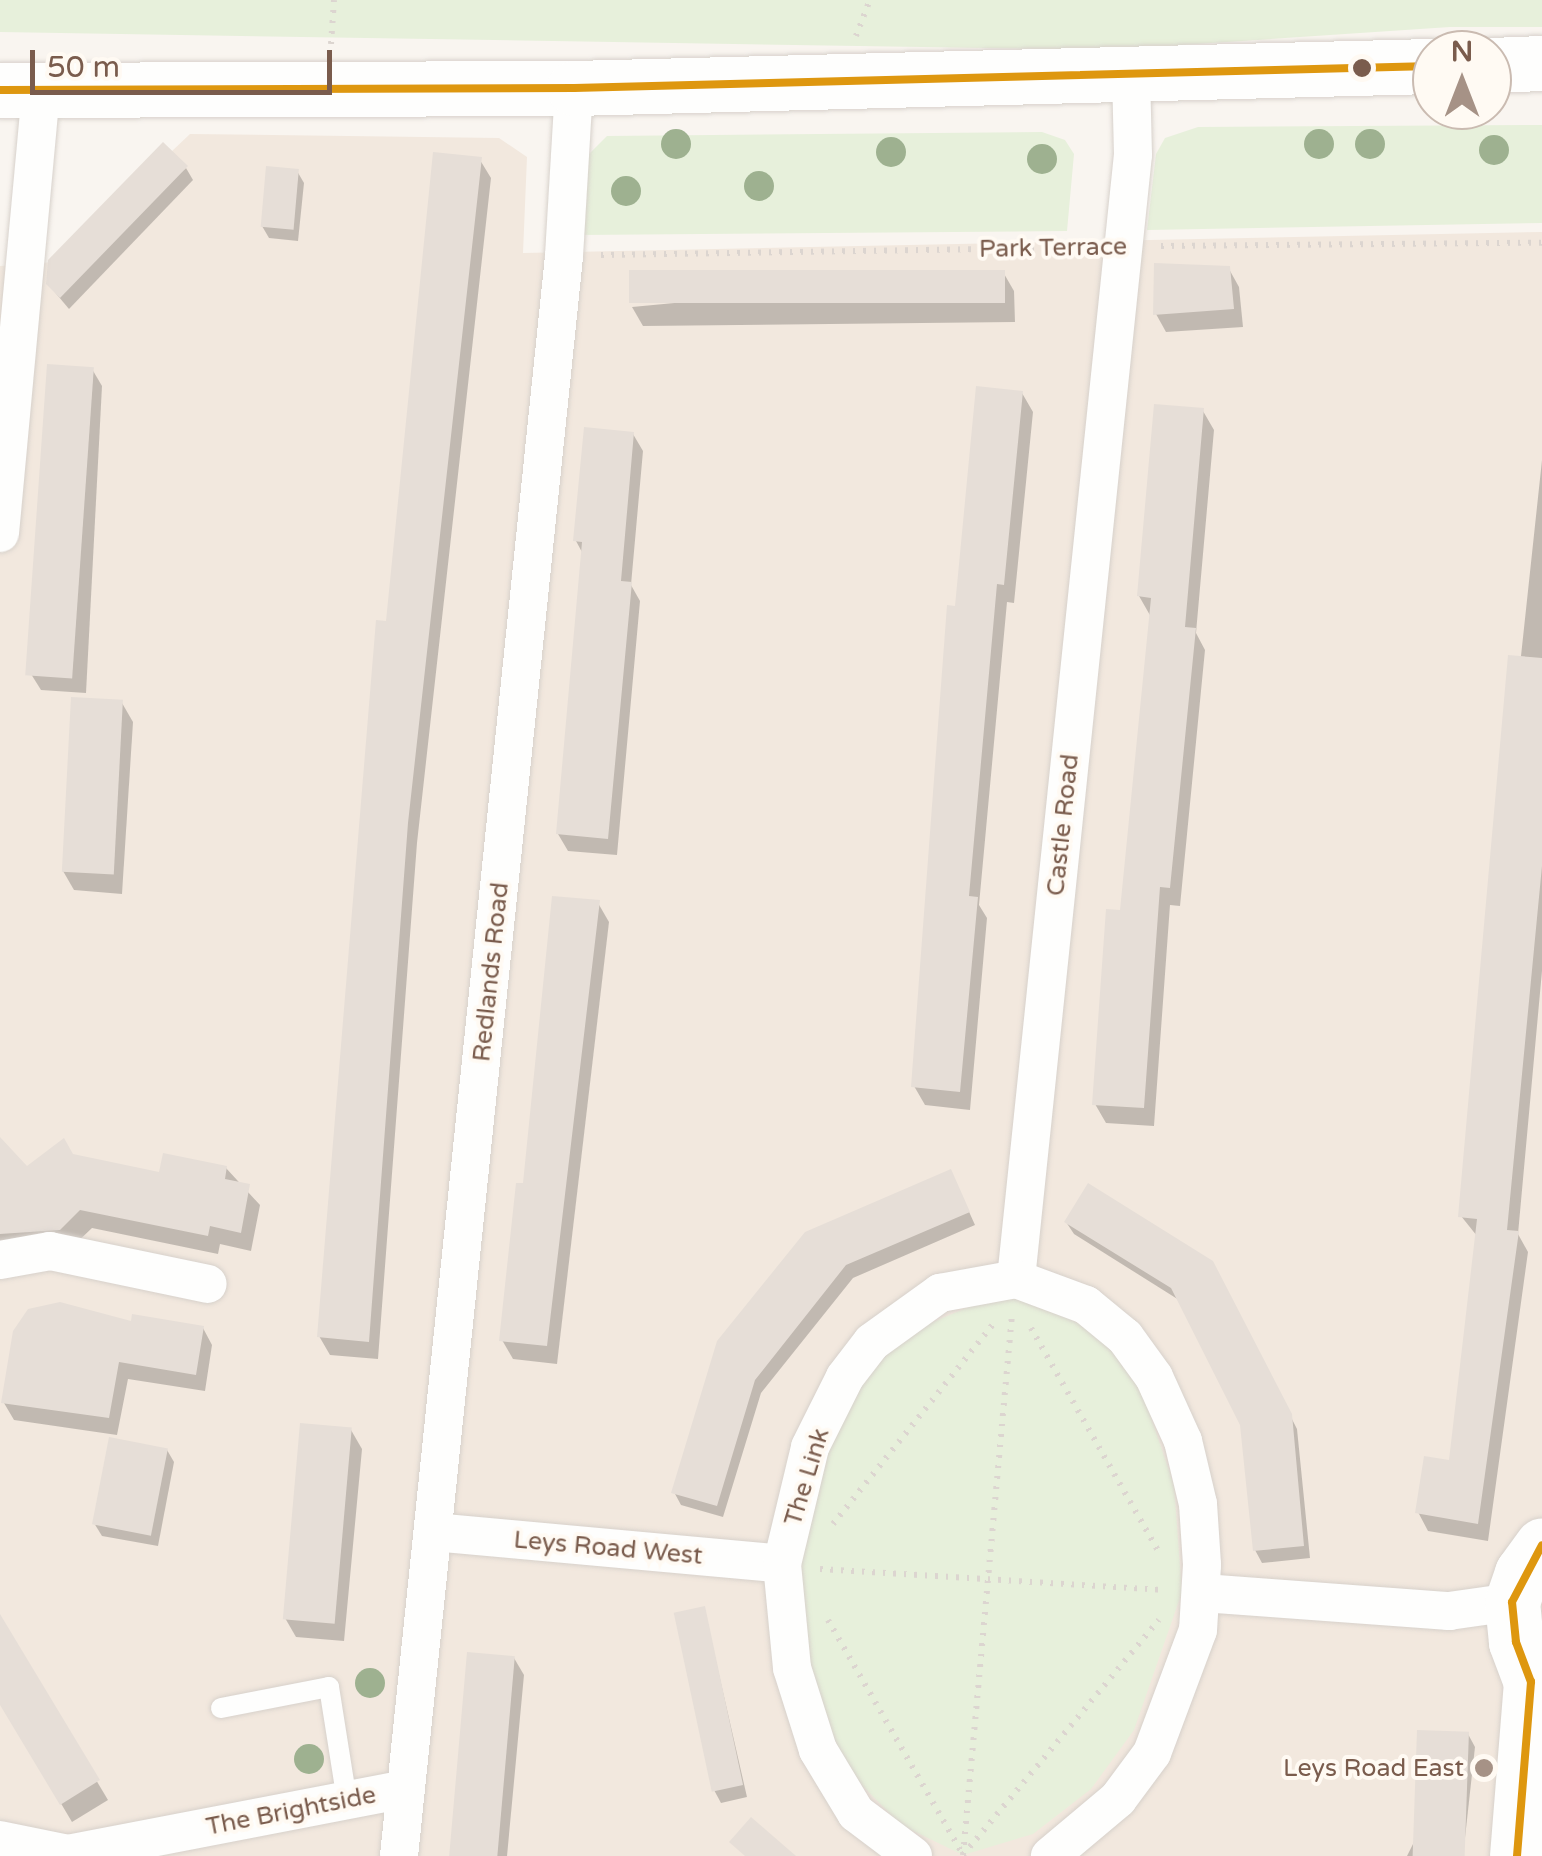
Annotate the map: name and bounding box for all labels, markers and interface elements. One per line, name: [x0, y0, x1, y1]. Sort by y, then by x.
scale bar: [35, 30, 338, 92]
north arrow: [1412, 30, 1512, 130]
text: N: [1451, 35, 1473, 69]
text: 50 m: [47, 49, 120, 86]
unlabelled marker: [1352, 58, 1372, 78]
street label: Park Terrace: [979, 232, 1127, 264]
street label: Castle Road: [1041, 753, 1085, 897]
street label: Redlands Road: [467, 881, 515, 1063]
street label: The Link: [778, 1425, 836, 1529]
street label: Leys Road West: [512, 1525, 704, 1571]
place label: Leys Road East: [1283, 1753, 1464, 1783]
marker: Leys Road East: [1473, 1757, 1495, 1779]
street label: The Brightside: [204, 1780, 378, 1842]

